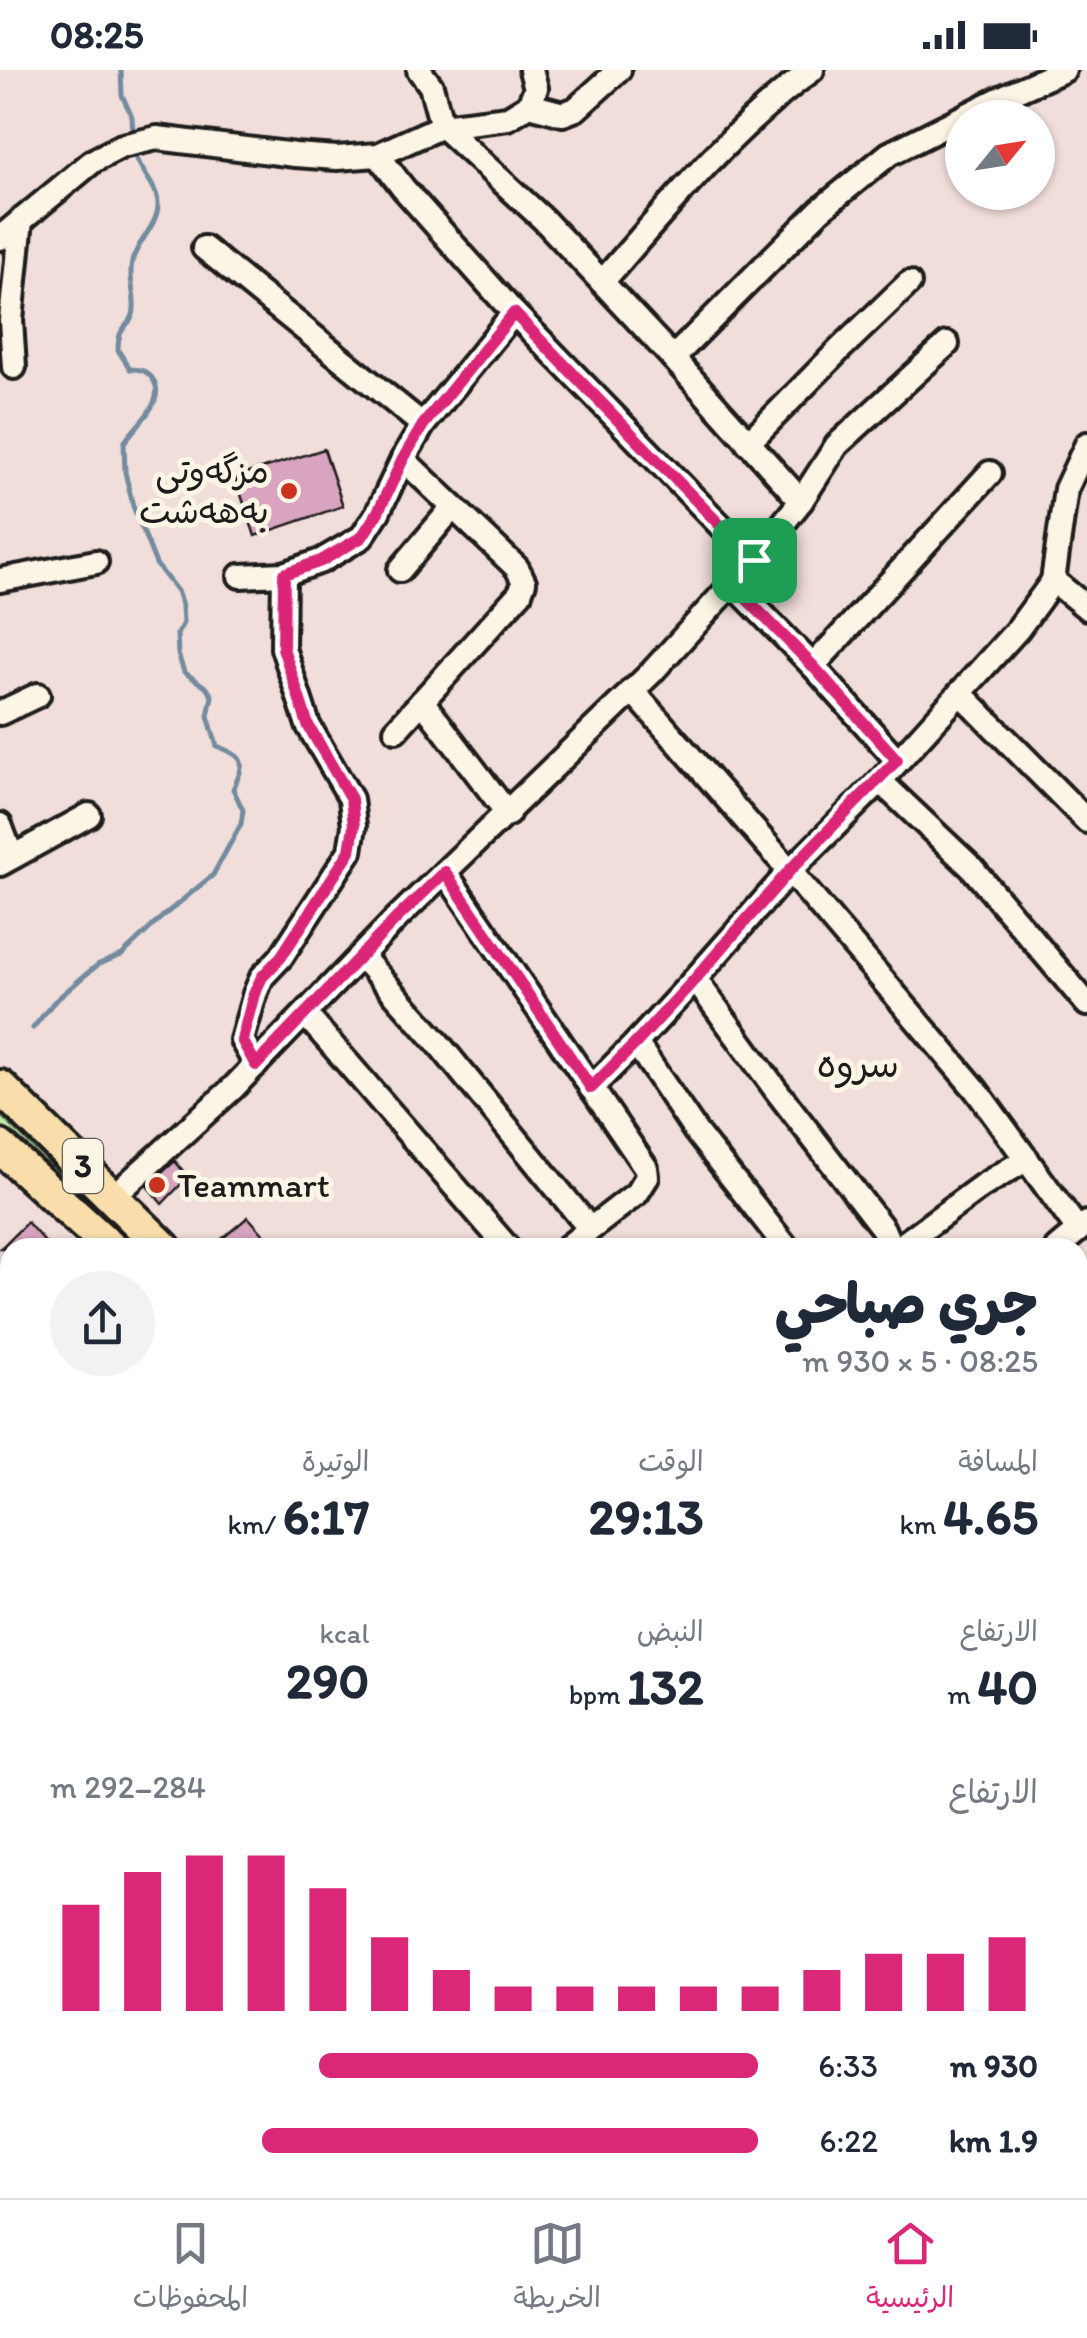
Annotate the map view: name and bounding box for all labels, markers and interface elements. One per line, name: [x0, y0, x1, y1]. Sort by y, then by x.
text: 08:25: [50, 12, 143, 58]
north arrow: [945, 100, 1055, 210]
map controls: [945, 100, 1055, 210]
place label: مزگەوتی بەهەشت: [139, 450, 269, 532]
marker: مزگەوتی بەهەشت: [278, 480, 300, 502]
pin: [712, 518, 797, 603]
icon: arrive: [727, 533, 782, 588]
district label: سروە: [817, 1041, 899, 1088]
road number: 3: [63, 1139, 103, 1193]
place label: Teammart: [177, 1164, 330, 1206]
marker: Teammart: [146, 1174, 168, 1196]
button: share: [50, 1271, 155, 1376]
text: جري صباحي: [775, 1271, 1038, 1337]
text: 08:25 · 5 × 930 m: [802, 1342, 1038, 1380]
text: الوتيرة: [302, 1444, 369, 1478]
text: الوقت: [638, 1444, 704, 1478]
text: المسافة: [958, 1444, 1038, 1478]
text: 6:17: [283, 1486, 369, 1547]
text: 29:13: [589, 1486, 704, 1547]
text: 4.65: [943, 1486, 1038, 1547]
text: /km: [228, 1507, 283, 1541]
text: km: [900, 1507, 943, 1541]
text: النبض: [637, 1614, 704, 1648]
text: الارتفاع: [959, 1614, 1038, 1648]
text: kcal: [320, 1616, 369, 1650]
text: 290: [286, 1650, 369, 1711]
text: 132: [627, 1656, 704, 1717]
text: 40: [977, 1656, 1038, 1717]
text: bpm: [569, 1677, 627, 1711]
text: m: [947, 1677, 977, 1711]
text: 284–292 m: [50, 1768, 206, 1806]
text: الارتفاع: [948, 1773, 1038, 1811]
text: 6:33: [818, 2047, 878, 2085]
text: 930 m: [950, 2047, 1038, 2085]
text: 6:22: [820, 2122, 878, 2160]
text: 1.9 km: [949, 2122, 1038, 2160]
tab: المحفوظات: [133, 2216, 248, 2322]
tab: الخريطة: [514, 2216, 601, 2322]
tab: الرئيسية: [866, 2216, 954, 2322]

